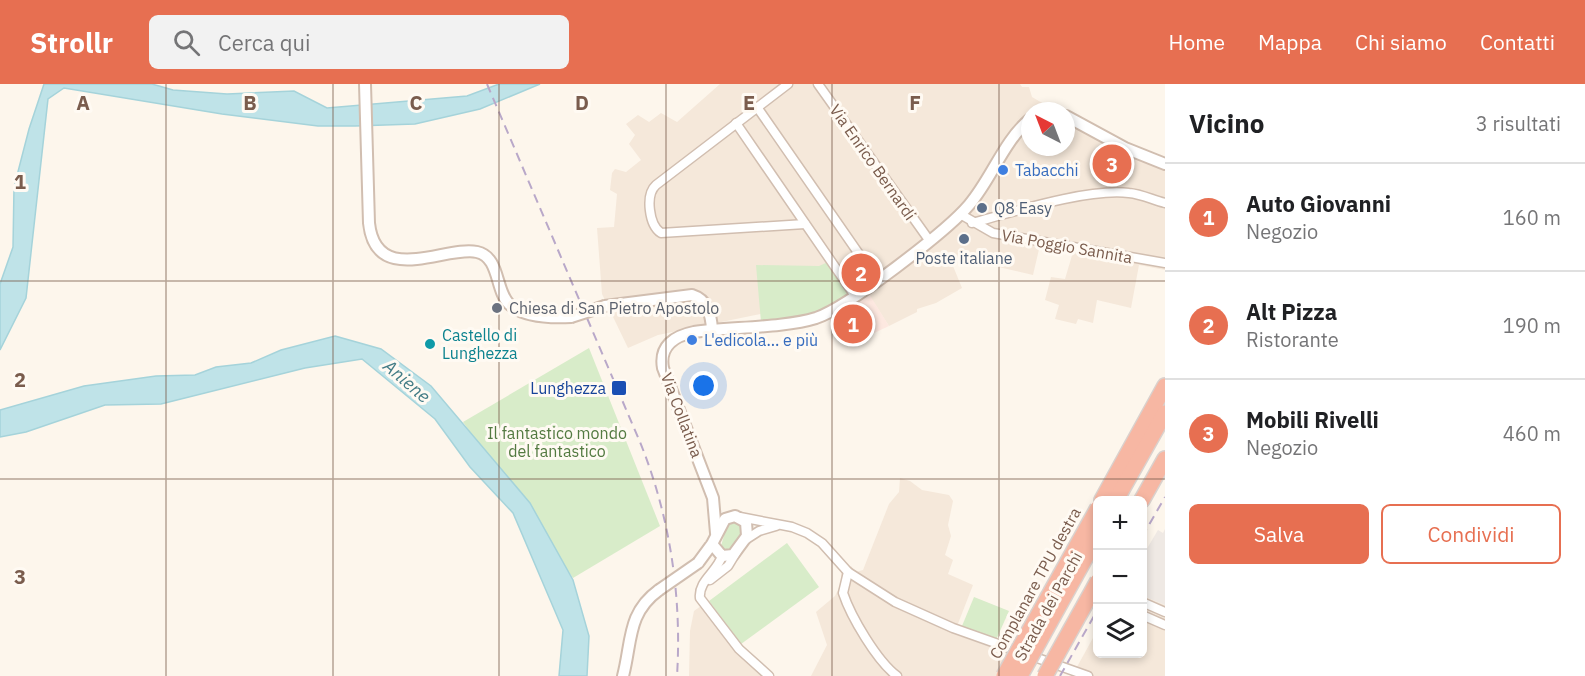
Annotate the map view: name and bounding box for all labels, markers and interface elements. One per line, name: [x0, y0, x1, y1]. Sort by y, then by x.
search box: [149, 15, 569, 69]
text: Strollr: [30, 24, 113, 61]
icon: search: [170, 26, 203, 59]
text: Cerca qui: [218, 28, 311, 57]
text: Home: [1169, 28, 1225, 56]
text: Mappa: [1258, 28, 1322, 56]
text: Chi siamo: [1355, 28, 1447, 56]
text: Contatti: [1480, 28, 1555, 56]
text: A: [76, 89, 90, 116]
text: B: [243, 89, 257, 116]
text: C: [409, 89, 423, 116]
text: D: [575, 89, 589, 116]
text: E: [743, 89, 755, 116]
text: F: [909, 89, 921, 116]
street label: Via Enrico Bernardi: [826, 100, 920, 224]
north arrow: [1021, 102, 1075, 156]
text: Vicino: [1189, 106, 1264, 140]
text: 3 risultati: [1476, 110, 1561, 137]
pin: 3: [1092, 142, 1132, 187]
place label: Tabacchi: [1015, 160, 1079, 180]
marker: Tabacchi: [996, 163, 1010, 177]
text: 1: [14, 168, 26, 195]
text: Auto Giovanni: [1246, 189, 1391, 218]
place label: Q8 Easy: [994, 198, 1052, 218]
marker: Q8 Easy: [975, 201, 989, 215]
text: 1: [1203, 204, 1215, 231]
text: 160 m: [1503, 204, 1561, 231]
text: Negozio: [1246, 218, 1318, 245]
street label: Via Poggio Sannita: [1000, 225, 1134, 267]
marker: Poste italiane: [957, 232, 971, 246]
place label: Poste italiane: [915, 248, 1013, 268]
pin: 2: [842, 250, 880, 296]
text: Alt Pizza: [1246, 297, 1337, 326]
place label: Chiesa di San Pietro Apostolo: [509, 298, 719, 318]
marker: Chiesa di San Pietro Apostolo: [490, 301, 504, 315]
pin: 1: [834, 302, 872, 346]
text: 2: [1203, 312, 1215, 339]
text: 190 m: [1503, 312, 1561, 339]
place label: Castello di Lunghezza: [442, 325, 518, 363]
text: Ristorante: [1246, 326, 1339, 353]
place label: L'edicola… e più: [704, 330, 818, 350]
marker: L'edicola… e più: [685, 333, 699, 347]
marker: Castello di Lunghezza: [423, 337, 437, 351]
water label: Aniene: [378, 354, 435, 408]
text: 2: [14, 366, 26, 393]
street label: Via Collatina: [657, 370, 708, 461]
your location: [689, 371, 718, 400]
place label: Lunghezza: [530, 378, 606, 398]
marker: Lunghezza: [610, 379, 628, 397]
text: Mobili Rivelli: [1246, 405, 1379, 434]
text: 3: [1203, 420, 1215, 447]
text: 460 m: [1503, 420, 1561, 447]
park label: Il fantastico mondo del fantastico: [487, 423, 627, 461]
text: Negozio: [1246, 434, 1318, 461]
map controls: [1093, 496, 1147, 658]
button: +: [1093, 496, 1147, 550]
street label: Complanare TPU destra: [985, 503, 1085, 662]
button: Salva: [1189, 504, 1369, 564]
button: Condividi: [1381, 504, 1561, 564]
street label: Strada dei Parchi: [1010, 548, 1086, 664]
button: −: [1093, 550, 1147, 604]
text: 3: [14, 563, 26, 590]
button: layers: [1093, 604, 1147, 658]

